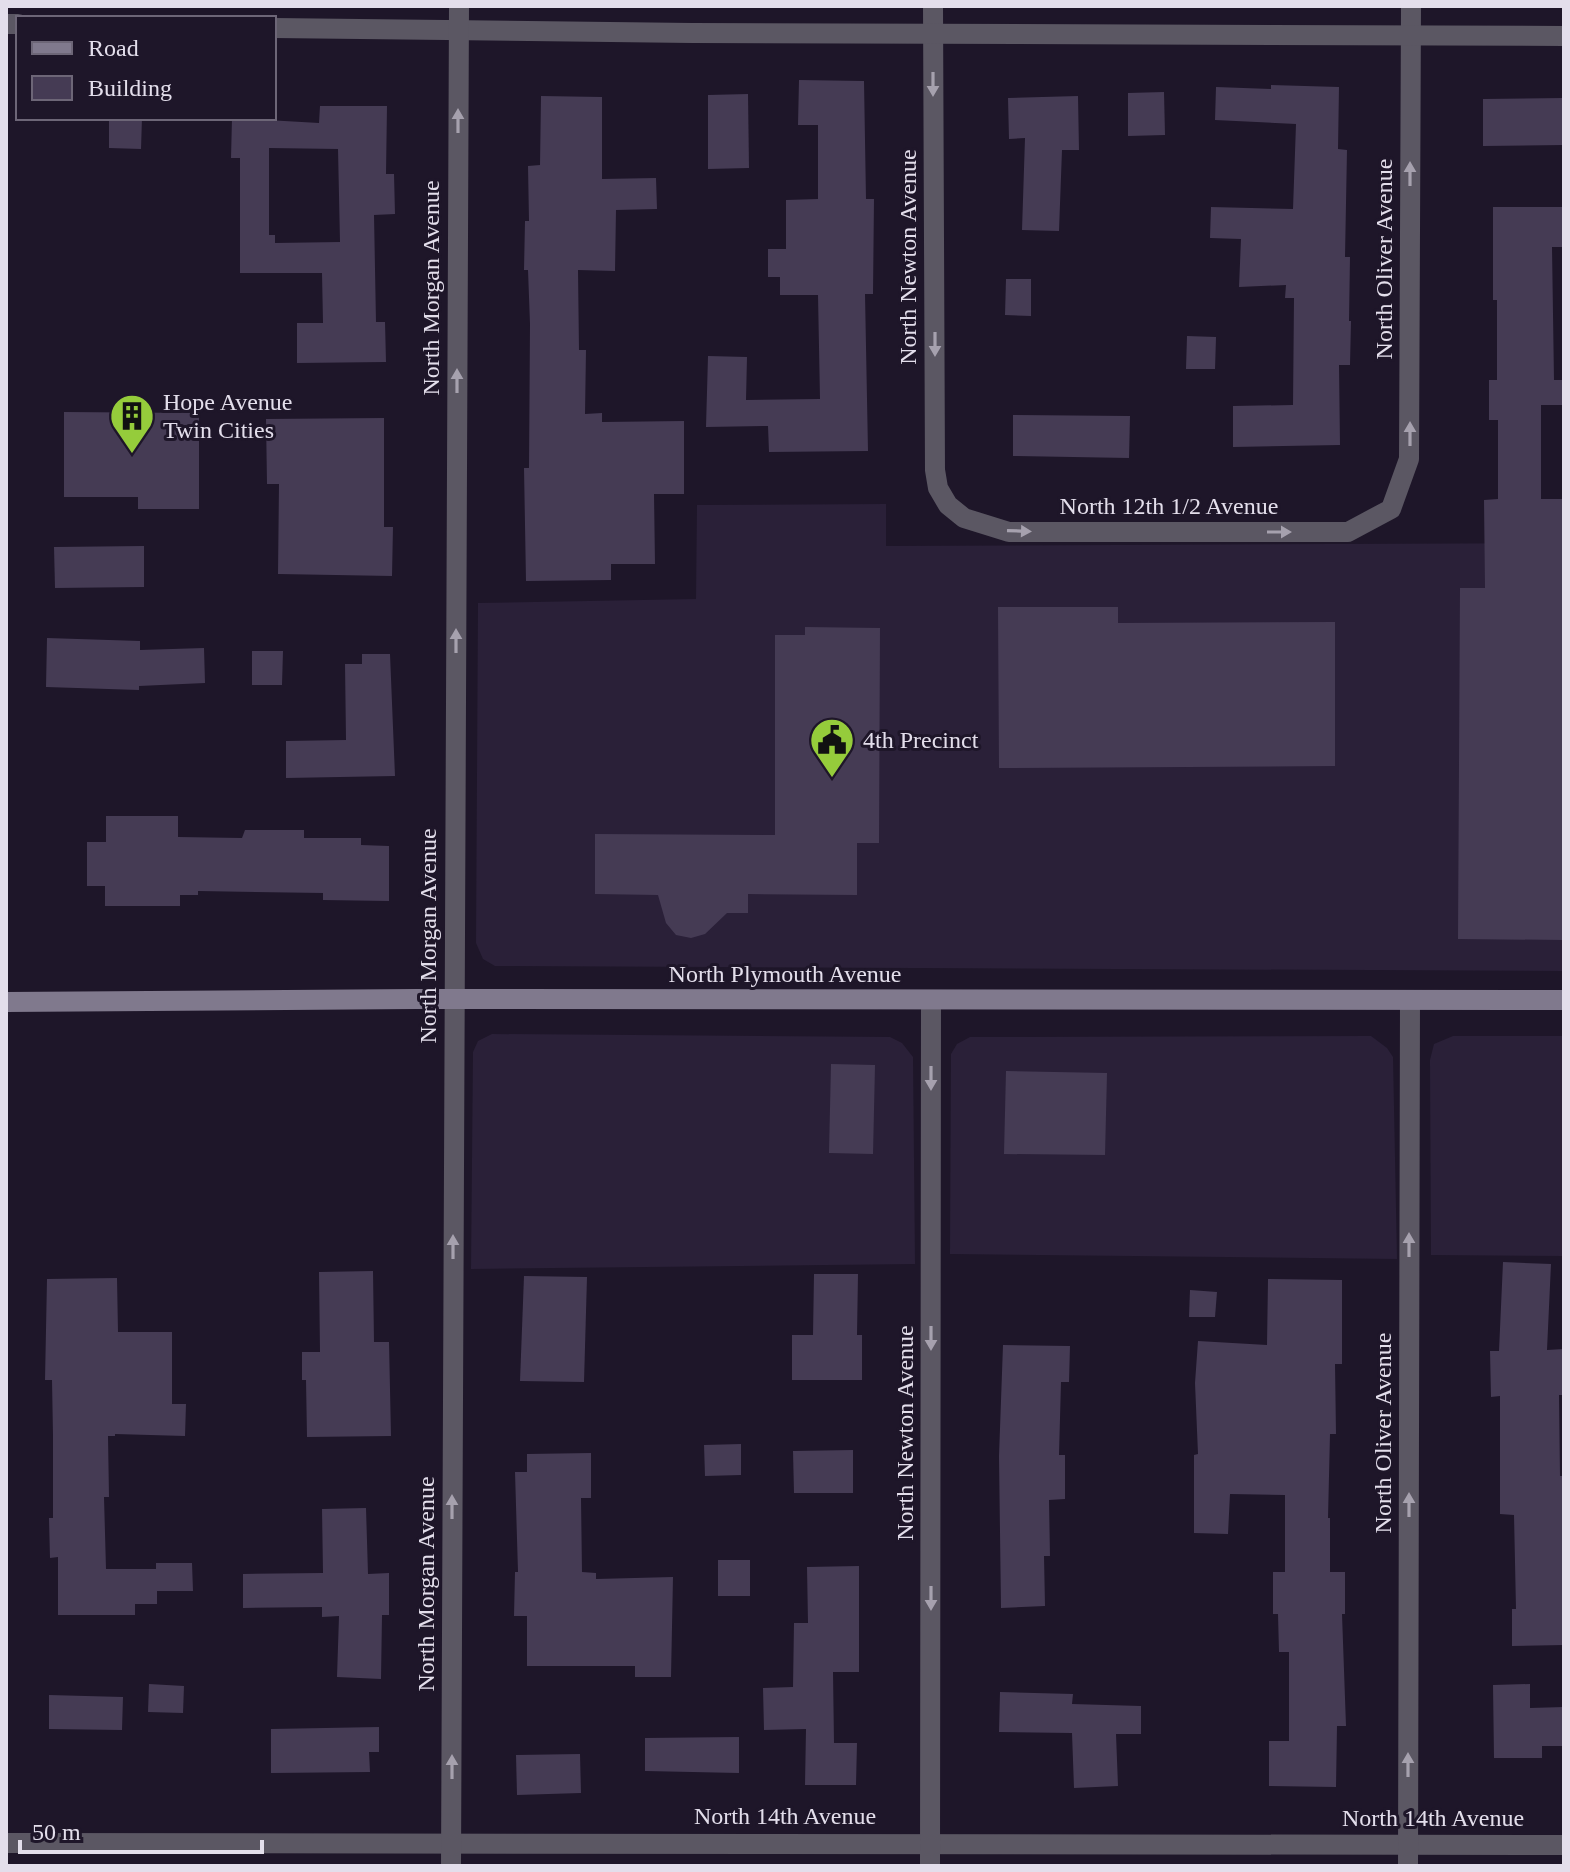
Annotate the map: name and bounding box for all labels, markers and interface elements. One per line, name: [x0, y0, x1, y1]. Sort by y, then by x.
legend: [16, 16, 276, 120]
text: Road: [88, 35, 139, 61]
one-way arrow: [927, 72, 939, 97]
text: Building: [88, 75, 172, 101]
one-way arrow: [452, 108, 464, 133]
street label: North Newton Avenue: [895, 149, 921, 365]
street label: North Oliver Avenue: [1371, 159, 1397, 359]
one-way arrow: [1404, 161, 1416, 186]
street label: North Morgan Avenue: [418, 180, 444, 396]
one-way arrow: [928, 332, 941, 357]
one-way arrow: [451, 368, 463, 393]
place label: Hope Avenue Twin Cities: [163, 389, 293, 443]
building icon: Hope Avenue Twin Cities: [108, 392, 156, 455]
one-way arrow: [1404, 421, 1416, 446]
street label: North 12th 1/2 Avenue: [1060, 493, 1278, 519]
one-way arrow: [1007, 525, 1033, 538]
one-way arrow: [1267, 526, 1292, 538]
one-way arrow: [449, 628, 462, 653]
public building icon: 4th Precinct: [808, 716, 856, 779]
place label: 4th Precinct: [863, 727, 979, 753]
street label: North Morgan Avenue: [415, 828, 441, 1044]
street label: North Plymouth Avenue: [669, 961, 901, 987]
one-way arrow: [925, 1066, 937, 1091]
one-way arrow: [1403, 1232, 1415, 1257]
one-way arrow: [447, 1234, 459, 1259]
street label: North Newton Avenue: [892, 1325, 918, 1541]
one-way arrow: [925, 1326, 937, 1351]
street label: North Oliver Avenue: [1370, 1333, 1396, 1533]
street label: North Morgan Avenue: [413, 1476, 439, 1692]
one-way arrow: [1403, 1492, 1415, 1517]
one-way arrow: [446, 1494, 458, 1519]
one-way arrow: [925, 1586, 937, 1611]
one-way arrow: [1402, 1752, 1414, 1777]
one-way arrow: [446, 1754, 458, 1779]
street label: North 14th Avenue: [694, 1803, 876, 1829]
scale bar: [20, 1804, 262, 1854]
street label: North 14th Avenue: [1342, 1805, 1524, 1831]
text: 50 m: [32, 1819, 81, 1845]

